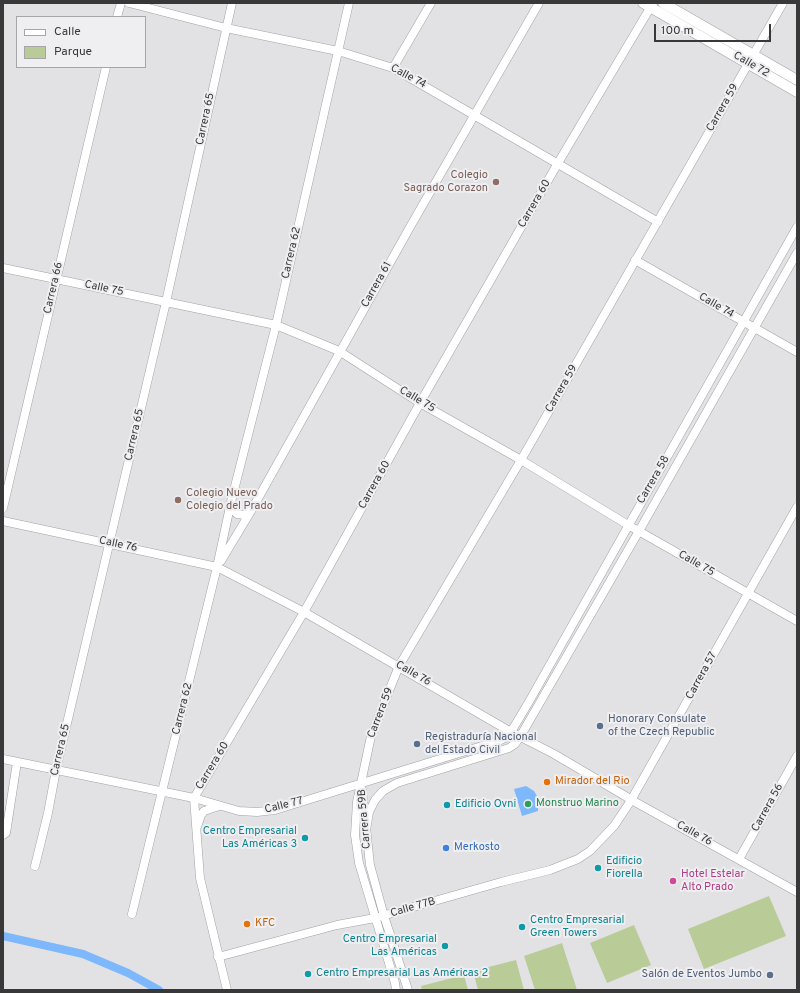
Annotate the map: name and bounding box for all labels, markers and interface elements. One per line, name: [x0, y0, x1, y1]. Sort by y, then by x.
legend: [16, 16, 146, 68]
scale bar: [656, 16, 773, 42]
text: 100 m: [661, 23, 694, 39]
text: Calle: [54, 24, 81, 40]
text: Parque: [54, 44, 92, 60]
street label: Calle 72: [731, 49, 771, 81]
street label: Calle 74: [388, 62, 428, 92]
street label: Carrera 59: [704, 82, 742, 134]
street label: Carrera 65: [194, 92, 218, 146]
place label: Colegio Sagrado Corazon: [403, 169, 488, 195]
marker: Colegio Sagrado Corazon: [491, 177, 501, 187]
street label: Carrera 60: [516, 178, 554, 230]
street label: Carrera 62: [280, 226, 304, 280]
street label: Carrera 61: [359, 260, 395, 310]
street label: Carrera 66: [42, 261, 66, 315]
street label: Calle 75: [83, 278, 125, 300]
street label: Calle 74: [696, 291, 736, 321]
street label: Carrera 59: [543, 363, 581, 415]
street label: Calle 75: [397, 384, 437, 416]
street label: Carrera 65: [123, 408, 147, 462]
street label: Carrera 58: [635, 454, 673, 506]
street label: Carrera 60: [356, 458, 394, 512]
place label: Colegio Nuevo Colegio del Prado: [186, 487, 273, 513]
marker: Colegio Nuevo Colegio del Prado: [173, 495, 183, 505]
street label: Calle 76: [98, 534, 138, 556]
street label: Calle 75: [675, 548, 717, 580]
street label: Carrera 57: [684, 650, 720, 702]
street label: Calle 76: [393, 659, 433, 689]
street label: Carrera 62: [170, 682, 196, 736]
street label: Carrera 59: [365, 686, 397, 740]
place label: Honorary Consulate of the Czech Republic: [608, 713, 715, 739]
marker: Honorary Consulate of the Czech Republic: [595, 721, 605, 731]
street label: Carrera 65: [49, 723, 73, 777]
place label: Registraduría Nacional del Estado Civil: [425, 731, 537, 757]
marker: Registraduría Nacional del Estado Civil: [412, 739, 422, 749]
street label: Carrera 60: [194, 740, 232, 792]
place label: Mirador del Rio: [555, 775, 630, 789]
marker: Mirador del Rio: [542, 777, 552, 787]
street label: Carrera 56: [749, 782, 787, 834]
street label: Carrera 59B: [356, 788, 374, 850]
street label: Calle 77: [263, 795, 305, 817]
place label: Monstruo Marino: [536, 797, 619, 811]
place label: Edificio Ovni: [455, 798, 516, 812]
marker: Monstruo Marino: [523, 799, 533, 809]
marker: Edificio Ovni: [442, 800, 452, 810]
street label: Calle 76: [674, 819, 714, 849]
place label: Centro Empresarial Las Américas 3: [203, 825, 297, 851]
marker: Centro Empresarial Las Américas 3: [300, 833, 310, 843]
place label: Merkosto: [454, 841, 500, 855]
marker: Merkosto: [441, 843, 451, 853]
place label: Edificio Fiorella: [606, 855, 643, 881]
marker: Edificio Fiorella: [593, 863, 603, 873]
place label: Hotel Estelar Alto Prado: [681, 868, 745, 894]
marker: Hotel Estelar Alto Prado: [668, 876, 678, 886]
street label: Calle 77B: [389, 895, 437, 921]
place label: Centro Empresarial Green Towers: [530, 914, 624, 940]
place label: KFC: [255, 917, 275, 931]
marker: KFC: [242, 919, 252, 929]
marker: Centro Empresarial Green Towers: [517, 922, 527, 932]
place label: Centro Empresarial Las Américas: [343, 933, 437, 959]
marker: Centro Empresarial Las Américas: [440, 941, 450, 951]
place label: Centro Empresarial Las Américas 2: [316, 967, 488, 981]
place label: Salón de Eventos Jumbo: [642, 968, 762, 982]
marker: Centro Empresarial Las Américas 2: [303, 969, 313, 979]
marker: Salón de Eventos Jumbo: [765, 970, 775, 980]

